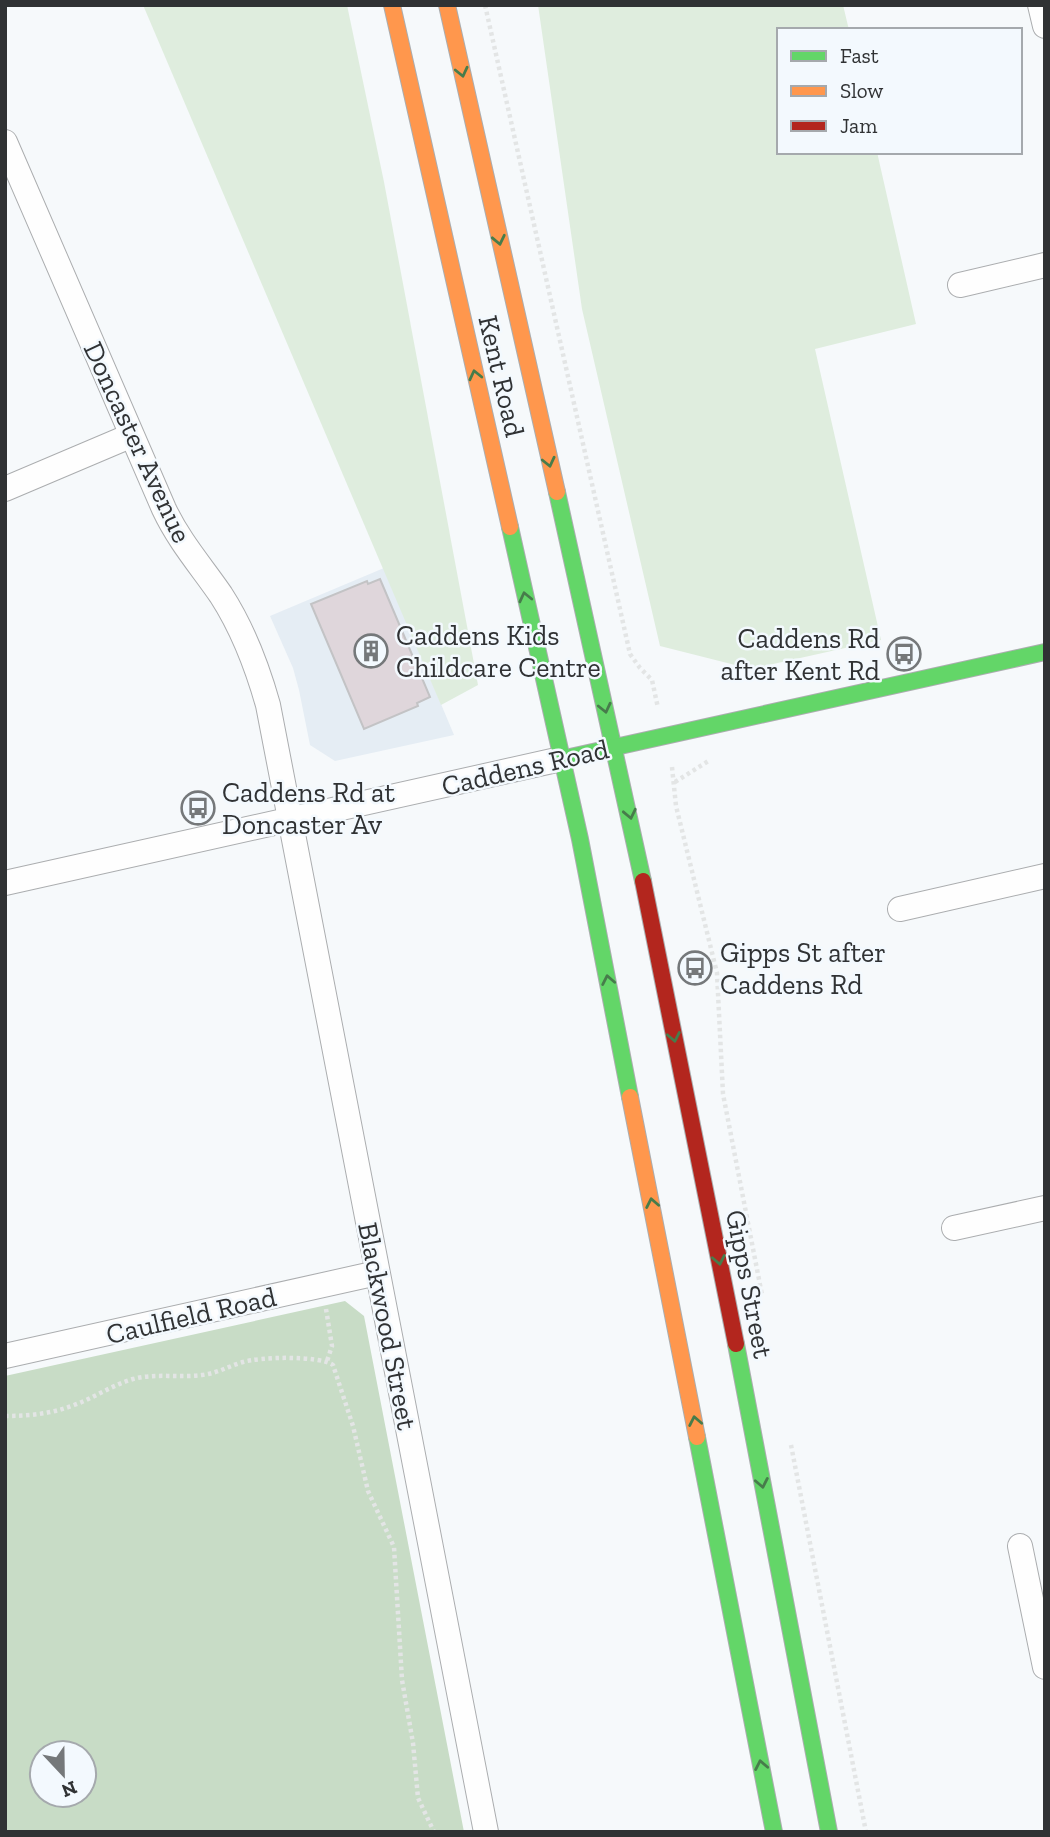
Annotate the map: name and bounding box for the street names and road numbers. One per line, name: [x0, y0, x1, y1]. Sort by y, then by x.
street label: Kent Road: [472, 312, 531, 440]
street label: Doncaster Avenue: [77, 336, 199, 548]
street label: Caddens Road: [438, 732, 612, 803]
street label: Gipps Street: [719, 1207, 780, 1362]
street label: Blackwood Street: [351, 1220, 424, 1433]
street label: Caulfield Road: [103, 1280, 279, 1351]

